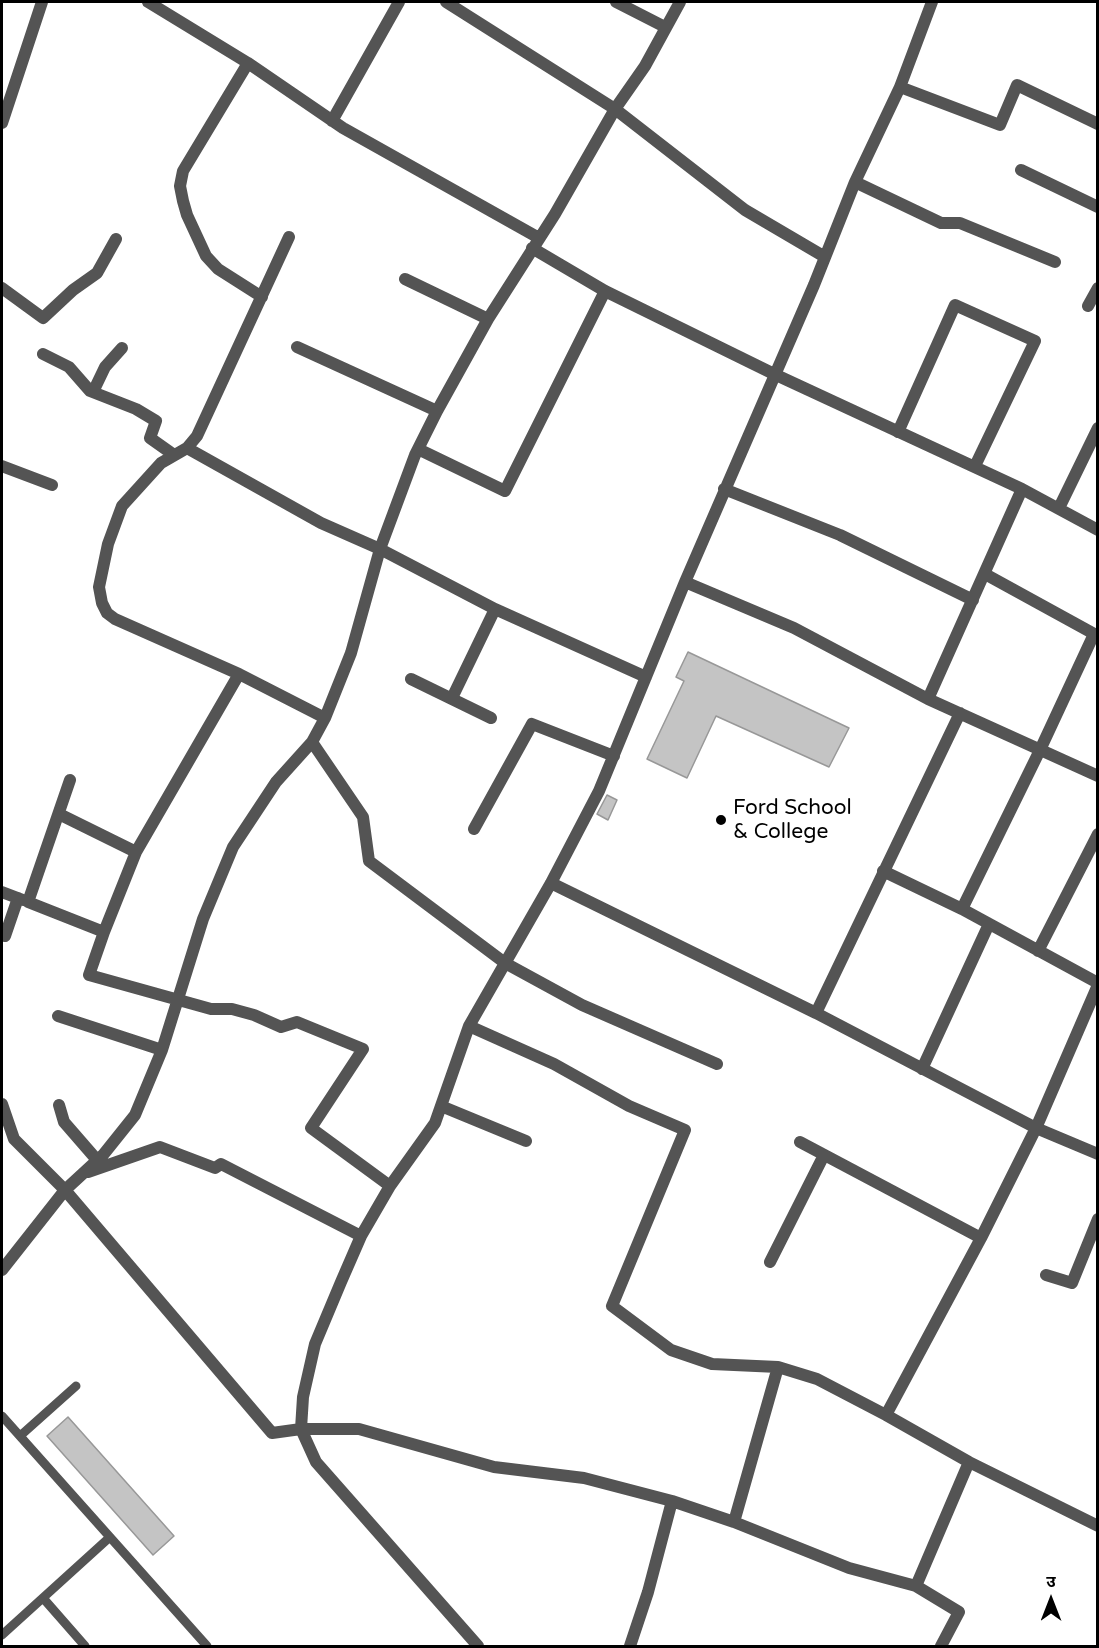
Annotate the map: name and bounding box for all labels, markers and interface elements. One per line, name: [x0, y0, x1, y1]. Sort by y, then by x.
place label: Ford School & College: [733, 795, 852, 845]
marker: Ford School & College: [714, 813, 728, 827]
north arrow: [1021, 1570, 1081, 1630]
text: उ: [1046, 1572, 1056, 1592]

